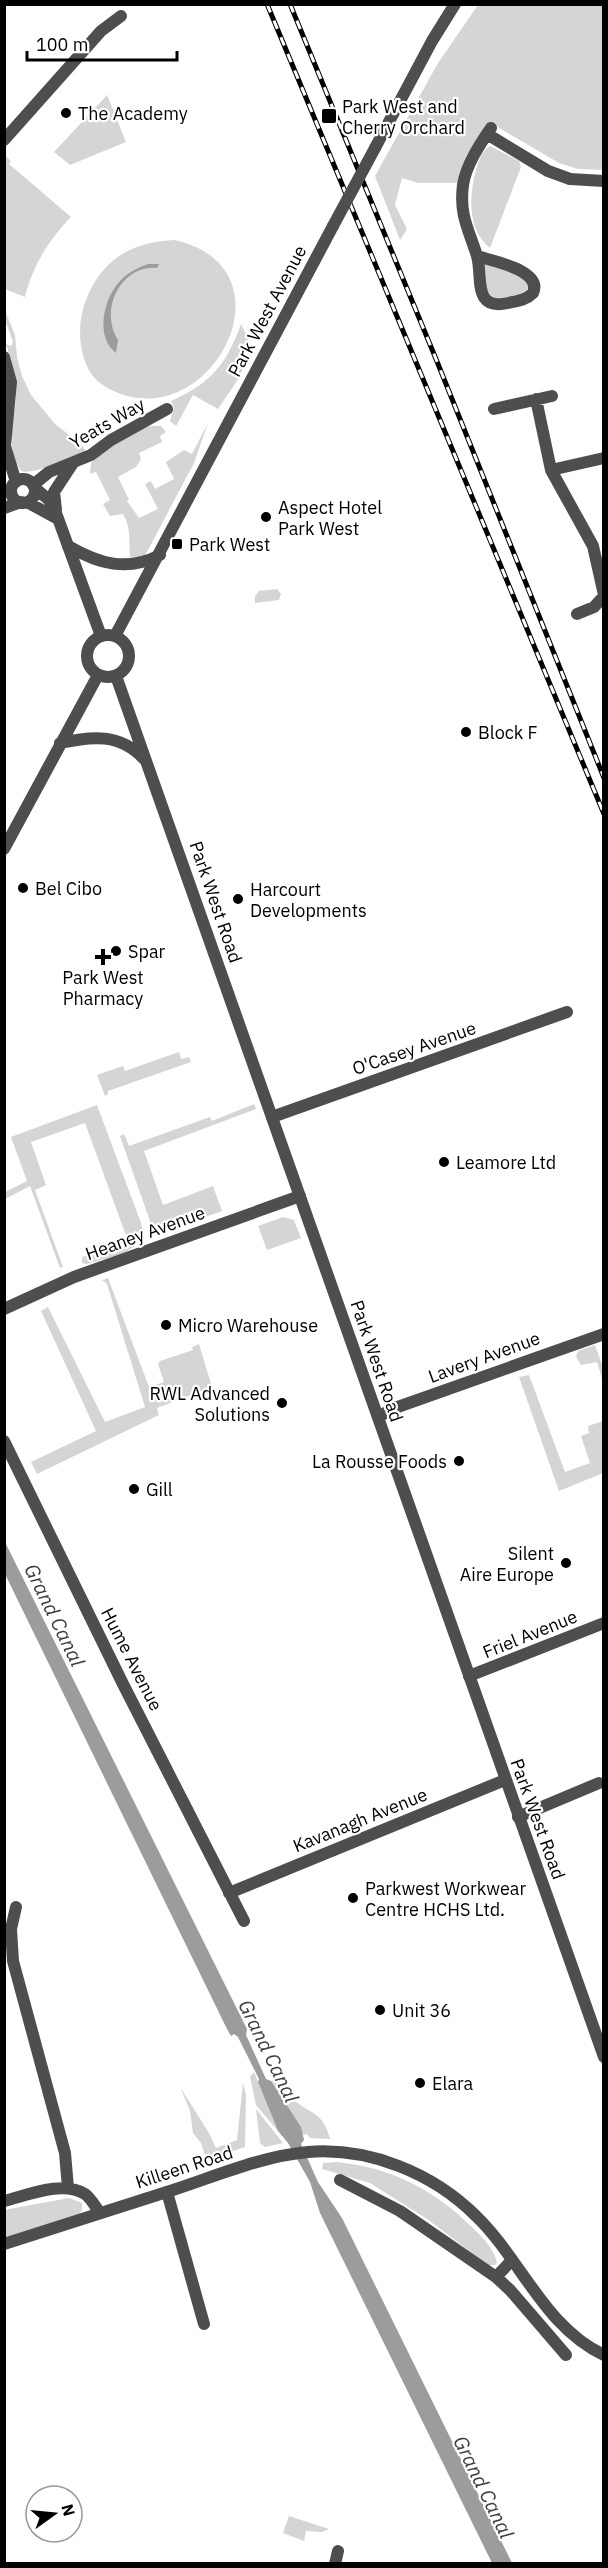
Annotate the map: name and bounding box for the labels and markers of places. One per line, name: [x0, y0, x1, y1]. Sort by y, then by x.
place label: Park West and Cherry Orchard: [342, 95, 465, 139]
place label: The Academy: [78, 102, 188, 125]
marker: The Academy: [59, 106, 73, 120]
marker: Park West and Cherry Orchard: [320, 107, 338, 125]
place label: Aspect Hotel Park West: [278, 496, 382, 540]
marker: Aspect Hotel Park West: [259, 510, 273, 524]
place label: Park West: [189, 533, 270, 556]
marker: Park West: [170, 537, 184, 551]
place label: Block F: [478, 721, 538, 744]
marker: Block F: [459, 725, 473, 739]
place label: Bel Cibo: [35, 877, 102, 900]
place label: Harcourt Developments: [250, 878, 367, 922]
marker: Bel Cibo: [16, 881, 30, 895]
marker: Harcourt Developments: [231, 892, 245, 906]
place label: Spar: [128, 940, 166, 963]
marker: Spar: [109, 944, 123, 958]
marker: Park West Pharmacy: [96, 950, 110, 964]
place label: Park West Pharmacy: [62, 966, 144, 1010]
place label: Leamore Ltd: [456, 1151, 556, 1174]
marker: Leamore Ltd: [437, 1155, 451, 1169]
place label: Micro Warehouse: [178, 1314, 318, 1337]
marker: Micro Warehouse: [159, 1318, 173, 1332]
place label: RWL Advanced Solutions: [150, 1382, 270, 1426]
marker: RWL Advanced Solutions: [275, 1396, 289, 1410]
place label: La Rousse Foods: [312, 1450, 447, 1473]
marker: La Rousse Foods: [452, 1454, 466, 1468]
place label: Gill: [146, 1478, 173, 1501]
marker: Gill: [127, 1482, 141, 1496]
place label: Silent Aire Europe: [460, 1542, 554, 1586]
marker: Silent Aire Europe: [559, 1556, 573, 1570]
place label: Parkwest Workwear Centre HCHS Ltd.: [365, 1877, 526, 1921]
marker: Parkwest Workwear Centre HCHS Ltd.: [346, 1891, 360, 1905]
place label: Unit 36: [392, 1999, 451, 2022]
marker: Unit 36: [373, 2003, 387, 2017]
place label: Elara: [432, 2072, 474, 2095]
marker: Elara: [413, 2076, 427, 2090]

